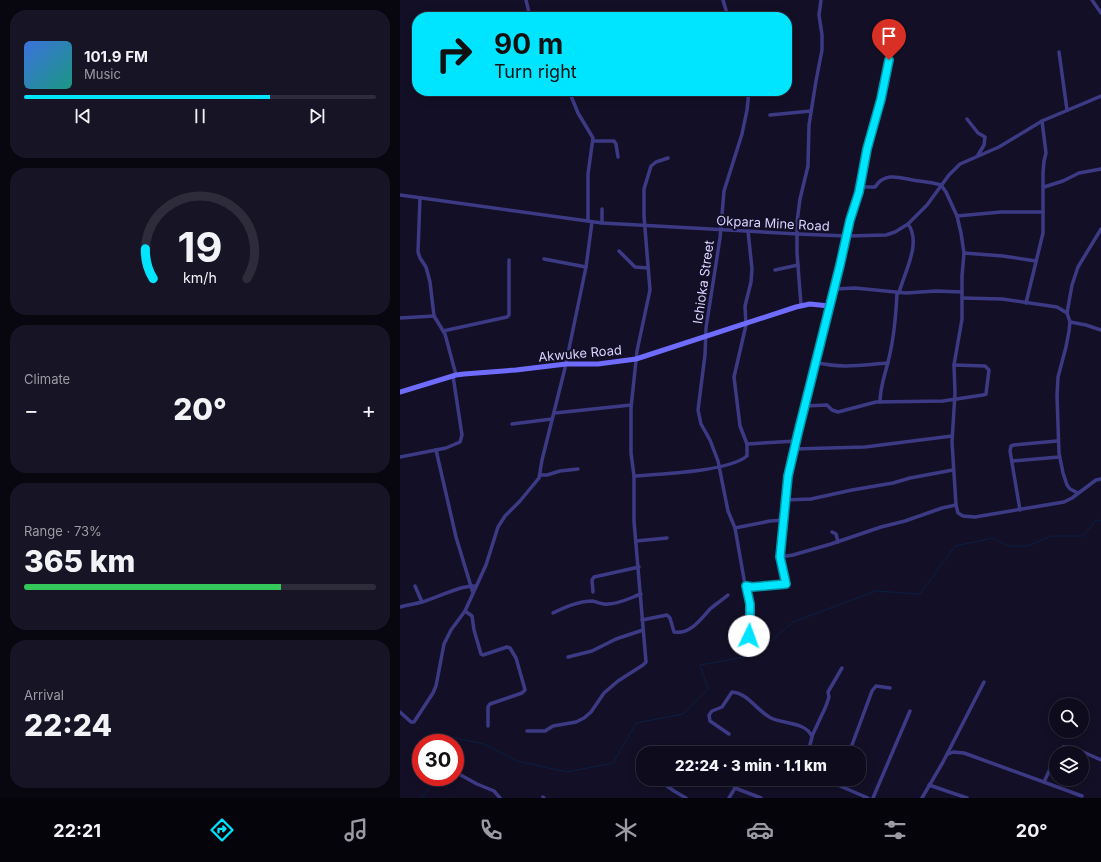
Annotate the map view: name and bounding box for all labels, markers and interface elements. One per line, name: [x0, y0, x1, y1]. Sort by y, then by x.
pin: [872, 19, 906, 60]
icon: arrive: [878, 25, 900, 47]
text: 90 m: [494, 27, 563, 61]
icon: right: [428, 28, 480, 80]
text: 101.9 FM: [84, 47, 148, 66]
text: Turn right: [494, 61, 577, 82]
text: Music: [84, 66, 121, 82]
icon: previous: [72, 105, 94, 127]
icon: pause: [189, 105, 211, 127]
icon: next: [306, 105, 328, 127]
street label: Okpara Mine Road: [716, 212, 830, 234]
text: 19: [178, 222, 222, 272]
street label: Ichioka Street: [689, 239, 717, 325]
text: km/h: [183, 269, 217, 286]
street label: Akwuke Road: [538, 341, 622, 365]
text: Climate: [24, 371, 70, 387]
text: 20°: [173, 391, 227, 427]
text: −: [24, 397, 39, 423]
text: +: [361, 397, 376, 423]
text: Range · 73%: [24, 523, 102, 539]
text: 365 km: [24, 543, 135, 579]
position arrow: [728, 615, 770, 657]
text: Arrival: [24, 687, 64, 703]
map controls: [1049, 698, 1089, 786]
button: search: [1049, 698, 1089, 738]
text: 22:24: [24, 707, 112, 743]
speed limit sign: 30: [412, 734, 464, 786]
button: layers: [1049, 746, 1089, 786]
text: 22:24 · 3 min · 1.1 km: [675, 756, 827, 775]
icon: directions: [208, 816, 236, 844]
icon: music: [342, 816, 370, 844]
icon: phone: [477, 816, 505, 844]
icon: climate: [612, 816, 640, 844]
icon: car: [746, 816, 774, 844]
icon: filters: [881, 816, 909, 844]
text: 22:21: [53, 820, 101, 841]
text: 20°: [1016, 820, 1048, 841]

